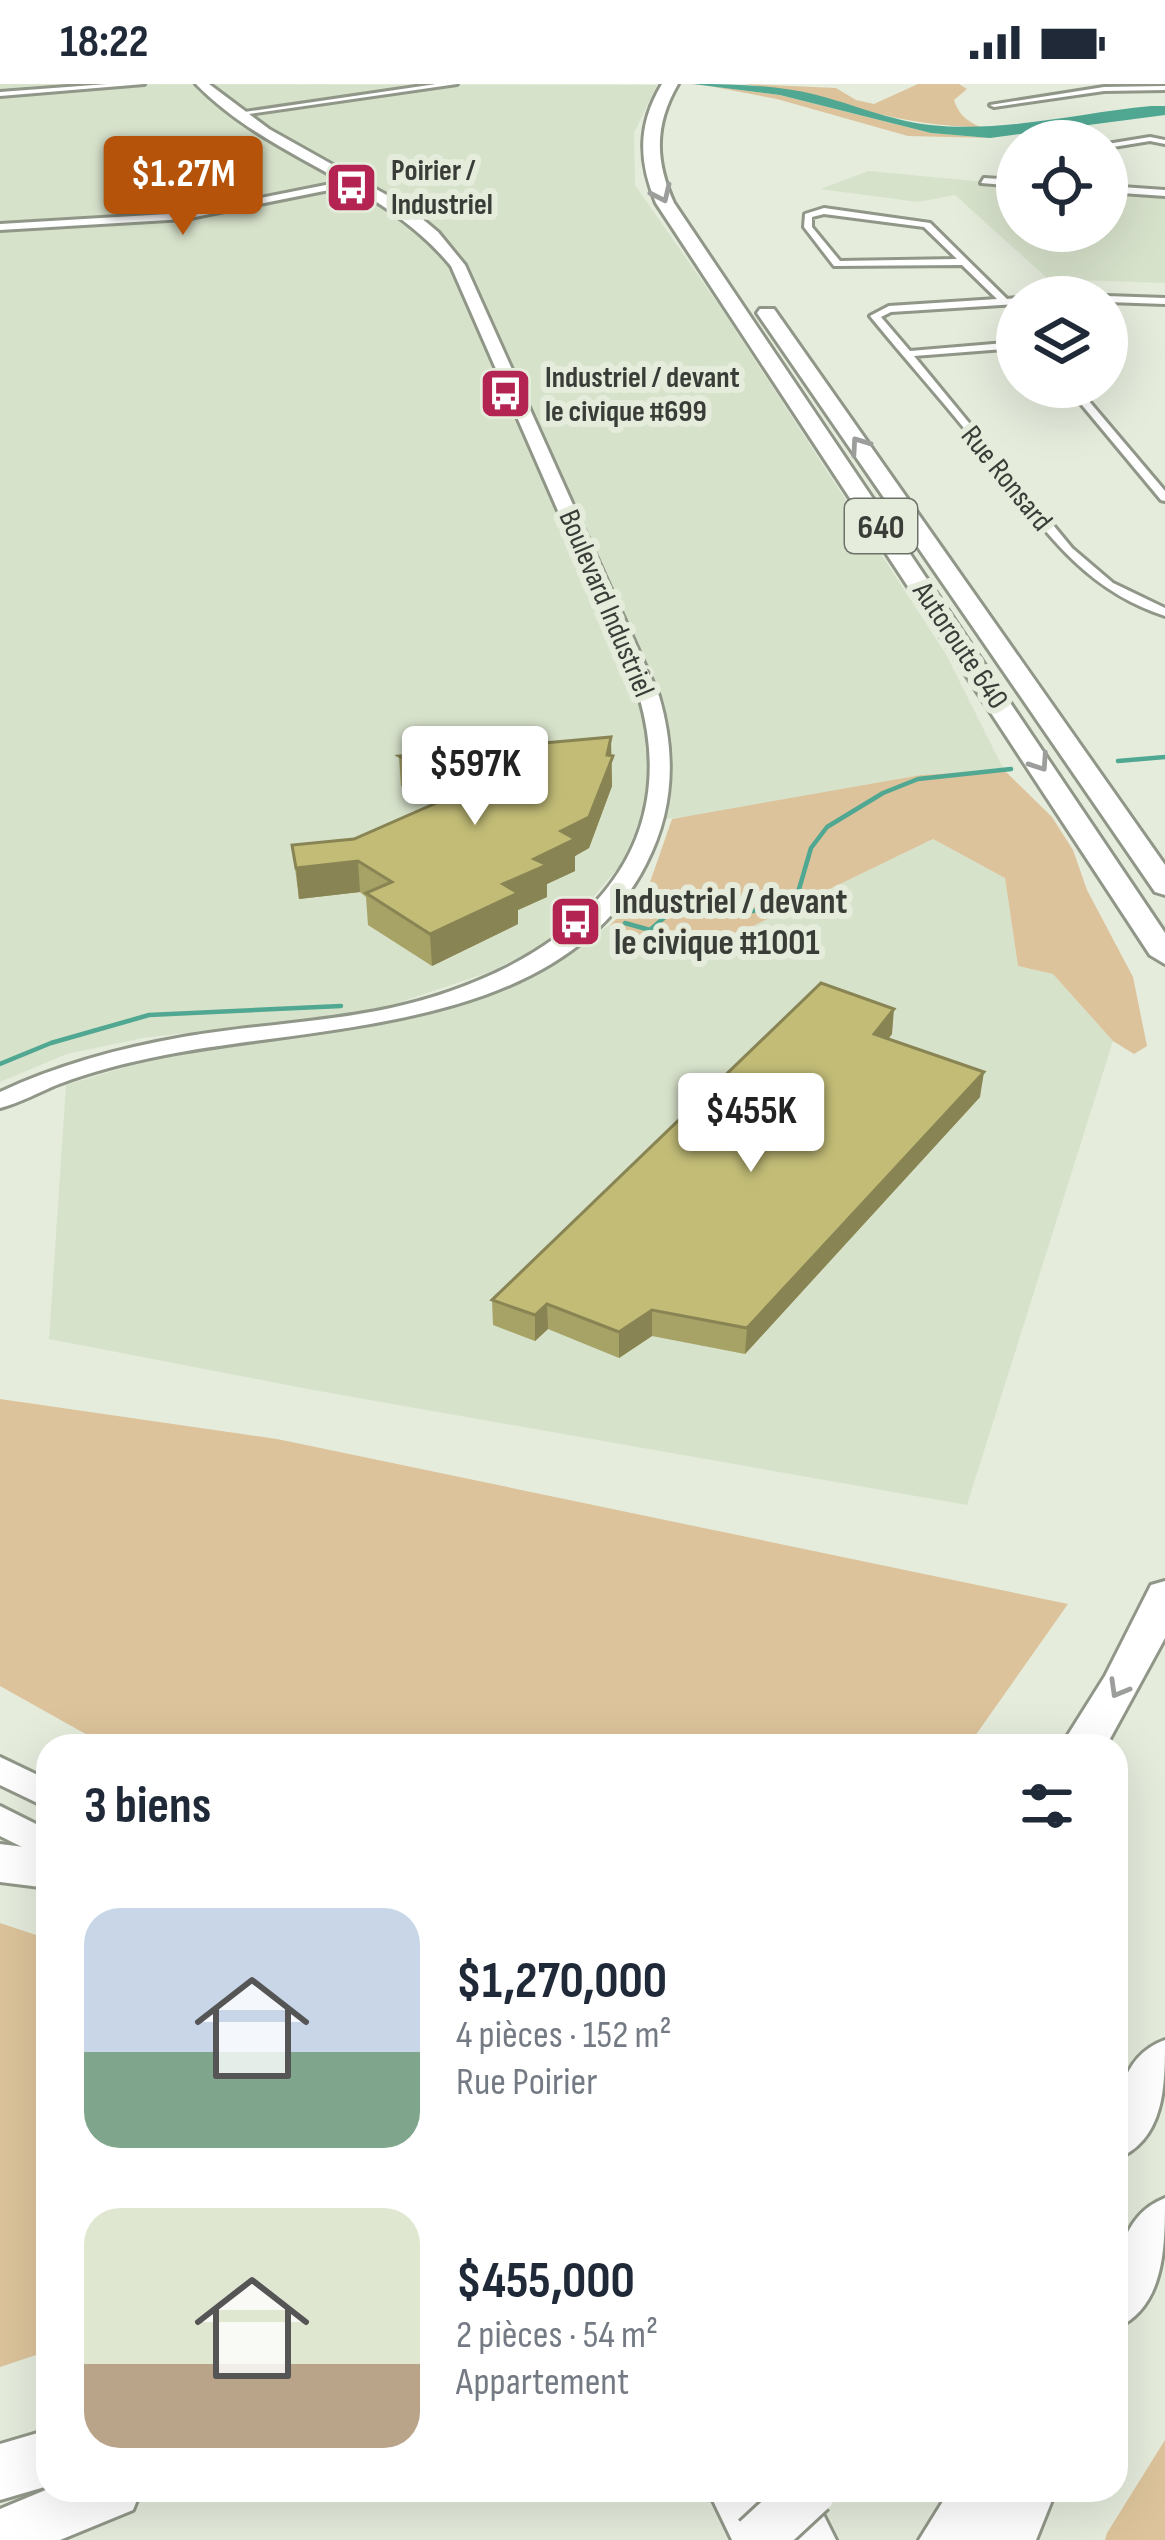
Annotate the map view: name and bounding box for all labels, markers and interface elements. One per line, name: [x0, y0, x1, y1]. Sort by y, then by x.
text: 18:22: [60, 15, 148, 70]
map controls: [996, 120, 1128, 408]
button: locate: [996, 120, 1128, 252]
pin: $1.27M: [85, 136, 281, 238]
text: $1.27M: [131, 151, 235, 198]
place label: Poirier / Industriel: [391, 153, 493, 223]
bus stop icon: Poirier / Industriel: [324, 159, 380, 215]
one-way arrow: [648, 181, 671, 203]
button: layers: [996, 276, 1128, 408]
place label: Industriel / devant le civique #699: [545, 360, 740, 430]
bus stop icon: Industriel / devant le civique #699: [478, 366, 534, 422]
street label: Rue Ronsard: [953, 419, 1060, 538]
one-way arrow: [851, 436, 873, 458]
road number: 640: [845, 499, 917, 553]
street label: Boulevard Industriel: [551, 504, 662, 702]
street label: Autoroute 640: [904, 574, 1016, 716]
pin: $597K: [391, 726, 559, 828]
text: $597K: [429, 741, 521, 788]
one-way arrow: [1026, 750, 1048, 772]
place label: Industriel / devant le civique #1001: [614, 881, 848, 965]
bus stop icon: Industriel / devant le civique #1001: [547, 893, 603, 949]
pin: $455K: [667, 1073, 835, 1175]
text: $455K: [705, 1088, 797, 1135]
one-way arrow: [1109, 1677, 1132, 1698]
icon: filters: [1014, 1773, 1080, 1839]
text: 3 biens: [84, 1776, 211, 1837]
text: $1,270,000: [456, 1951, 667, 2012]
icon: home: [180, 1956, 324, 2100]
text: 4 pièces · 152 m²: [456, 2012, 672, 2059]
text: Rue Poirier: [456, 2059, 597, 2106]
text: $455,000: [456, 2251, 635, 2312]
icon: home: [180, 2256, 324, 2400]
text: 2 pièces · 54 m²: [456, 2312, 658, 2359]
text: Appartement: [456, 2359, 629, 2406]

